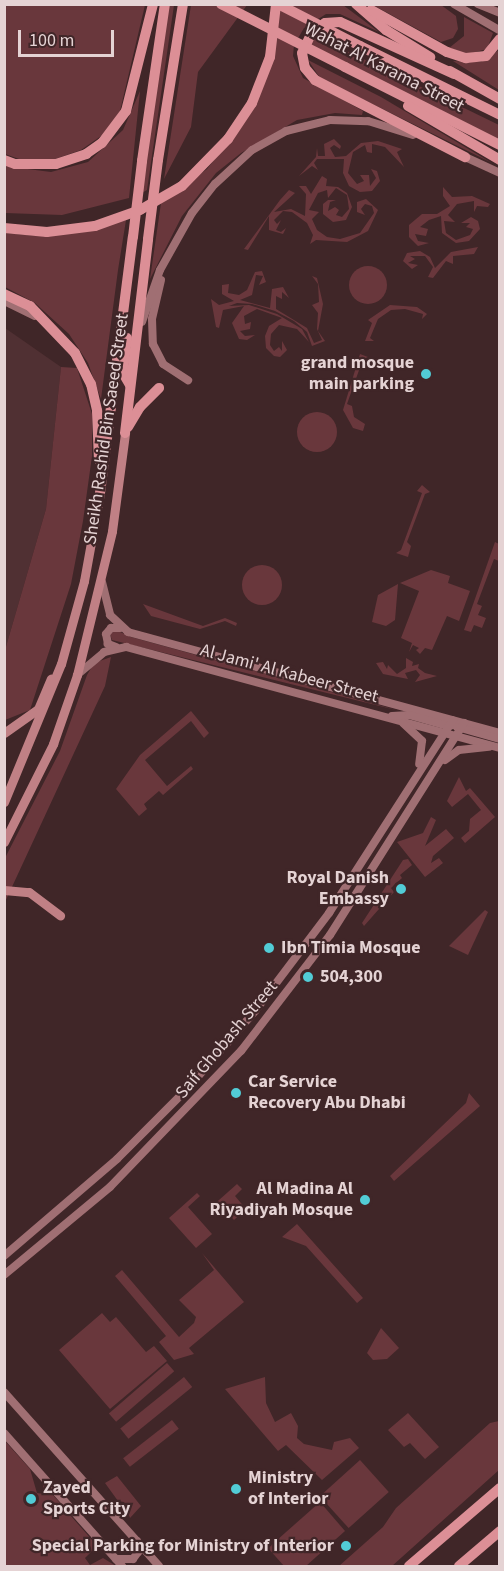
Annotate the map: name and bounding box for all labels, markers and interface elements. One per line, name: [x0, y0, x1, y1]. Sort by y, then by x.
scale bar: [21, 18, 117, 56]
street label: Wahat Al Karama Street: [301, 18, 467, 118]
text: 100 m: [29, 28, 74, 53]
street label: Sheikh Rashid Bin Saeed Street: [80, 312, 134, 546]
place label: grand mosque main parking: [301, 353, 414, 395]
marker: grand mosque main parking: [419, 367, 433, 381]
street label: Al Jami' Al Kabeer Street: [198, 640, 380, 708]
place label: Royal Danish Embassy: [287, 868, 389, 910]
marker: Royal Danish Embassy: [394, 882, 408, 896]
place label: Ibn Timia Mosque: [281, 937, 421, 959]
marker: Ibn Timia Mosque: [262, 941, 276, 955]
place label: 504,300: [320, 966, 382, 988]
marker: 504,300: [301, 970, 315, 984]
street label: Saif Ghobash Street: [171, 977, 283, 1103]
place label: Car Service Recovery Abu Dhabi: [248, 1072, 406, 1114]
marker: Car Service Recovery Abu Dhabi: [229, 1086, 243, 1100]
place label: Al Madina Al Riyadiyah Mosque: [209, 1179, 353, 1222]
marker: Al Madina Al Riyadiyah Mosque: [358, 1193, 372, 1207]
place label: Ministry of Interior: [248, 1468, 329, 1510]
place label: Zayed Sports City: [43, 1478, 130, 1520]
marker: Ministry of Interior: [229, 1482, 243, 1496]
marker: Zayed Sports City: [24, 1492, 38, 1506]
place label: Special Parking for Ministry of Interior: [32, 1535, 334, 1557]
marker: Special Parking for Ministry of Interior: [339, 1539, 353, 1553]

